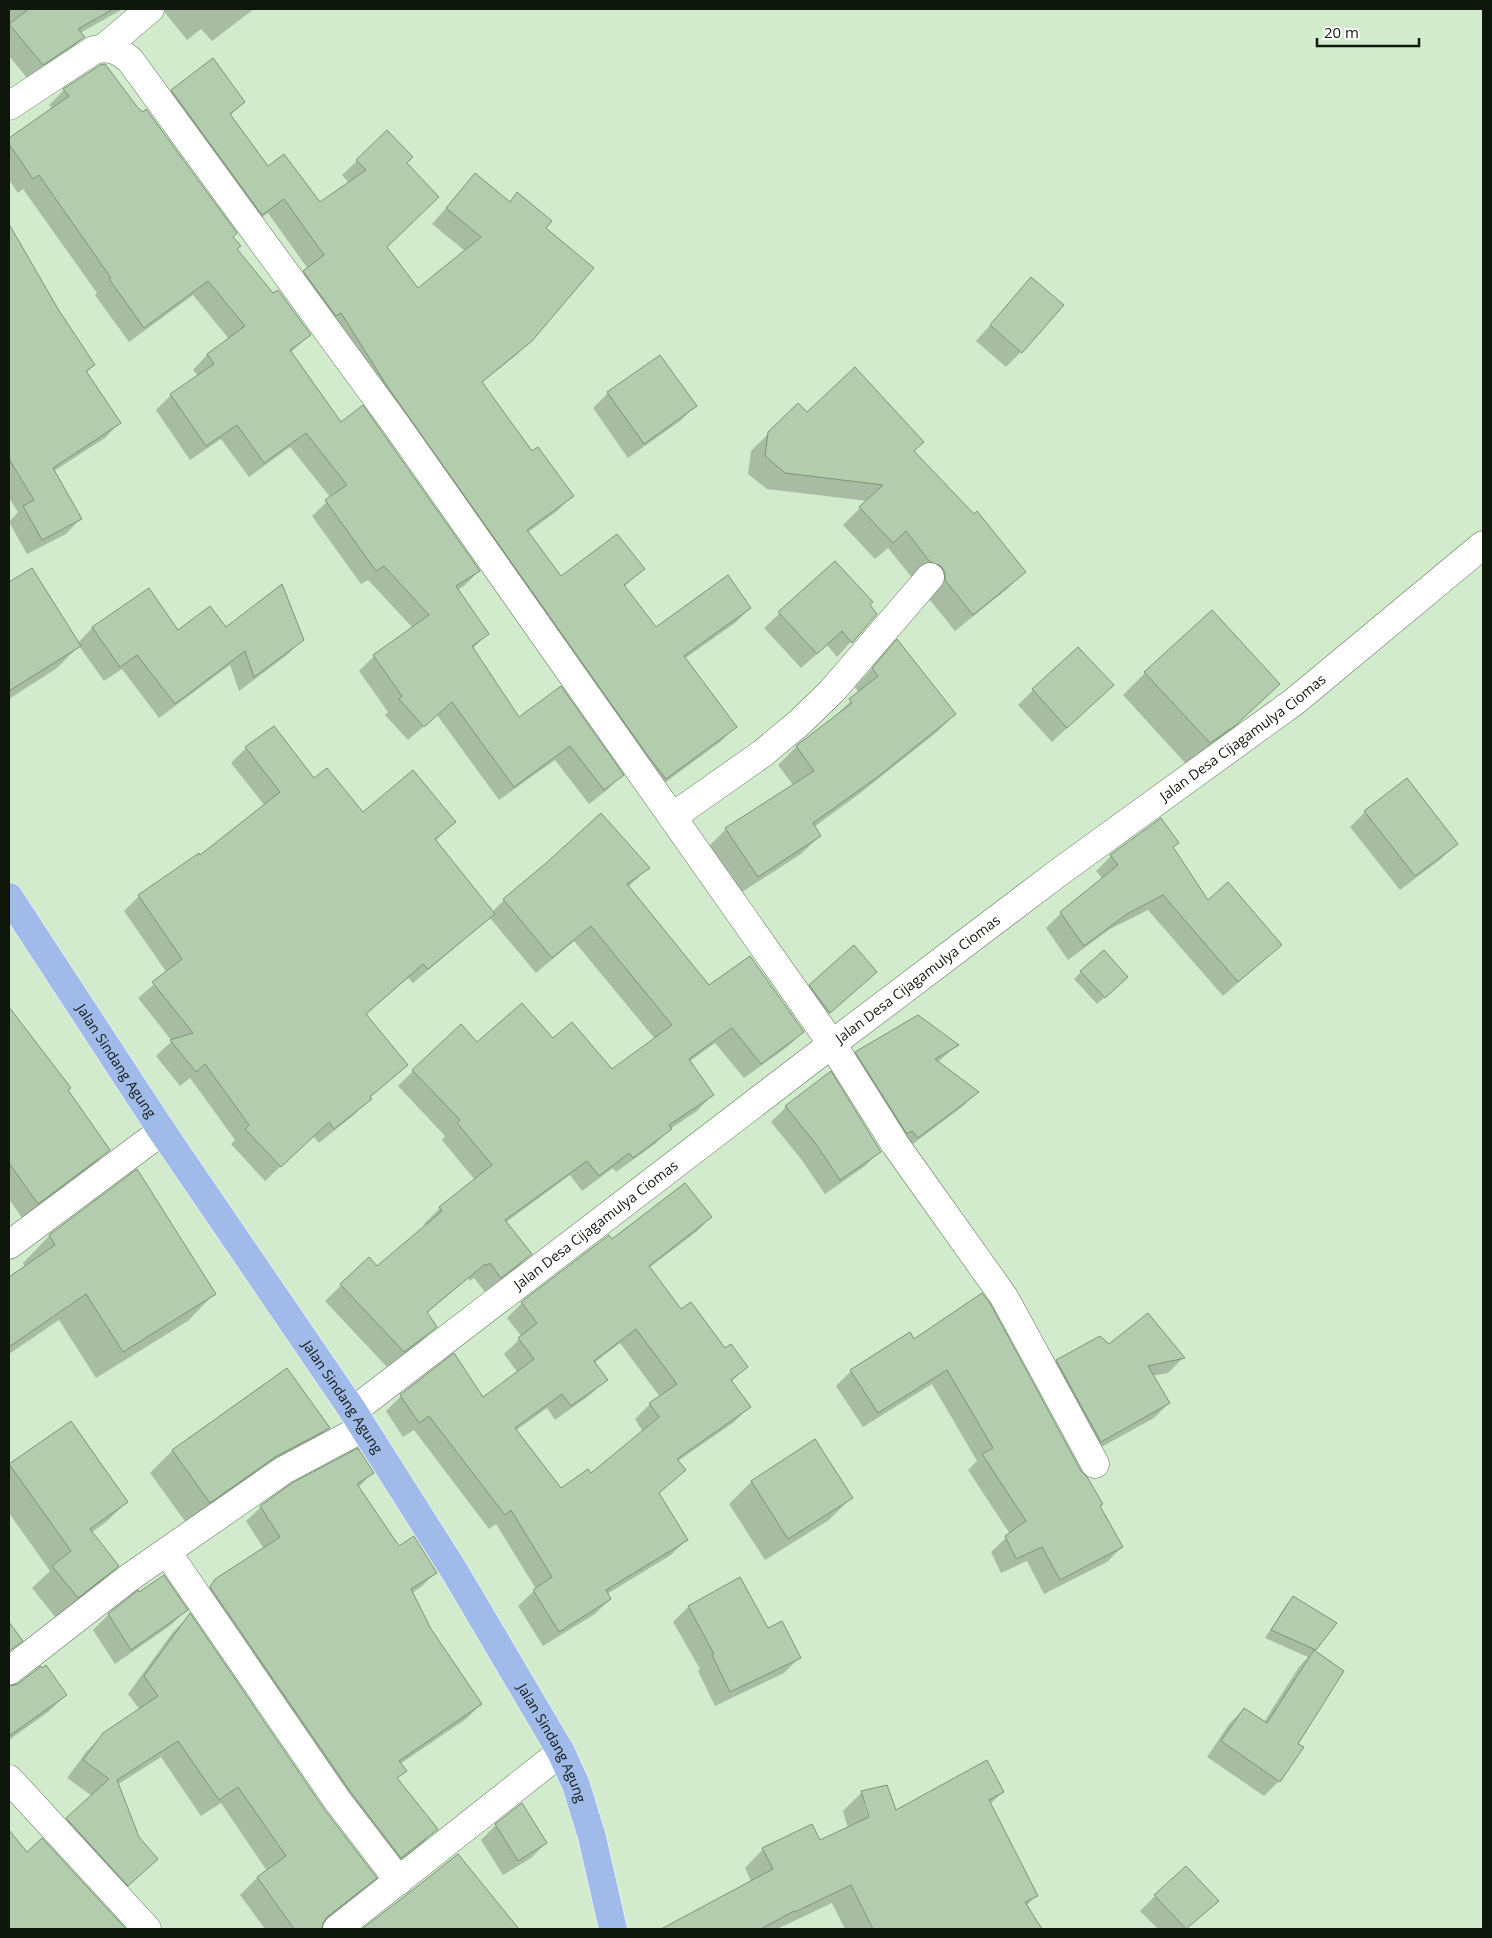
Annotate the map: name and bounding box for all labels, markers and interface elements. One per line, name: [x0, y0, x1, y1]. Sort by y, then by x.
scale bar: [1317, 15, 1420, 47]
text: 20 m: [1324, 22, 1359, 42]
street label: Jalan Desa Cijagamulya Ciomas: [1154, 669, 1330, 806]
street label: Jalan Desa Cijagamulya Ciomas: [830, 910, 1004, 1048]
street label: Jalan Sindang Agung: [71, 998, 161, 1122]
street label: Jalan Desa Cijagamulya Ciomas: [508, 1155, 682, 1295]
street label: Jalan Sindang Agung: [297, 1335, 388, 1457]
street label: Jalan Sindang Agung: [513, 1678, 591, 1805]

